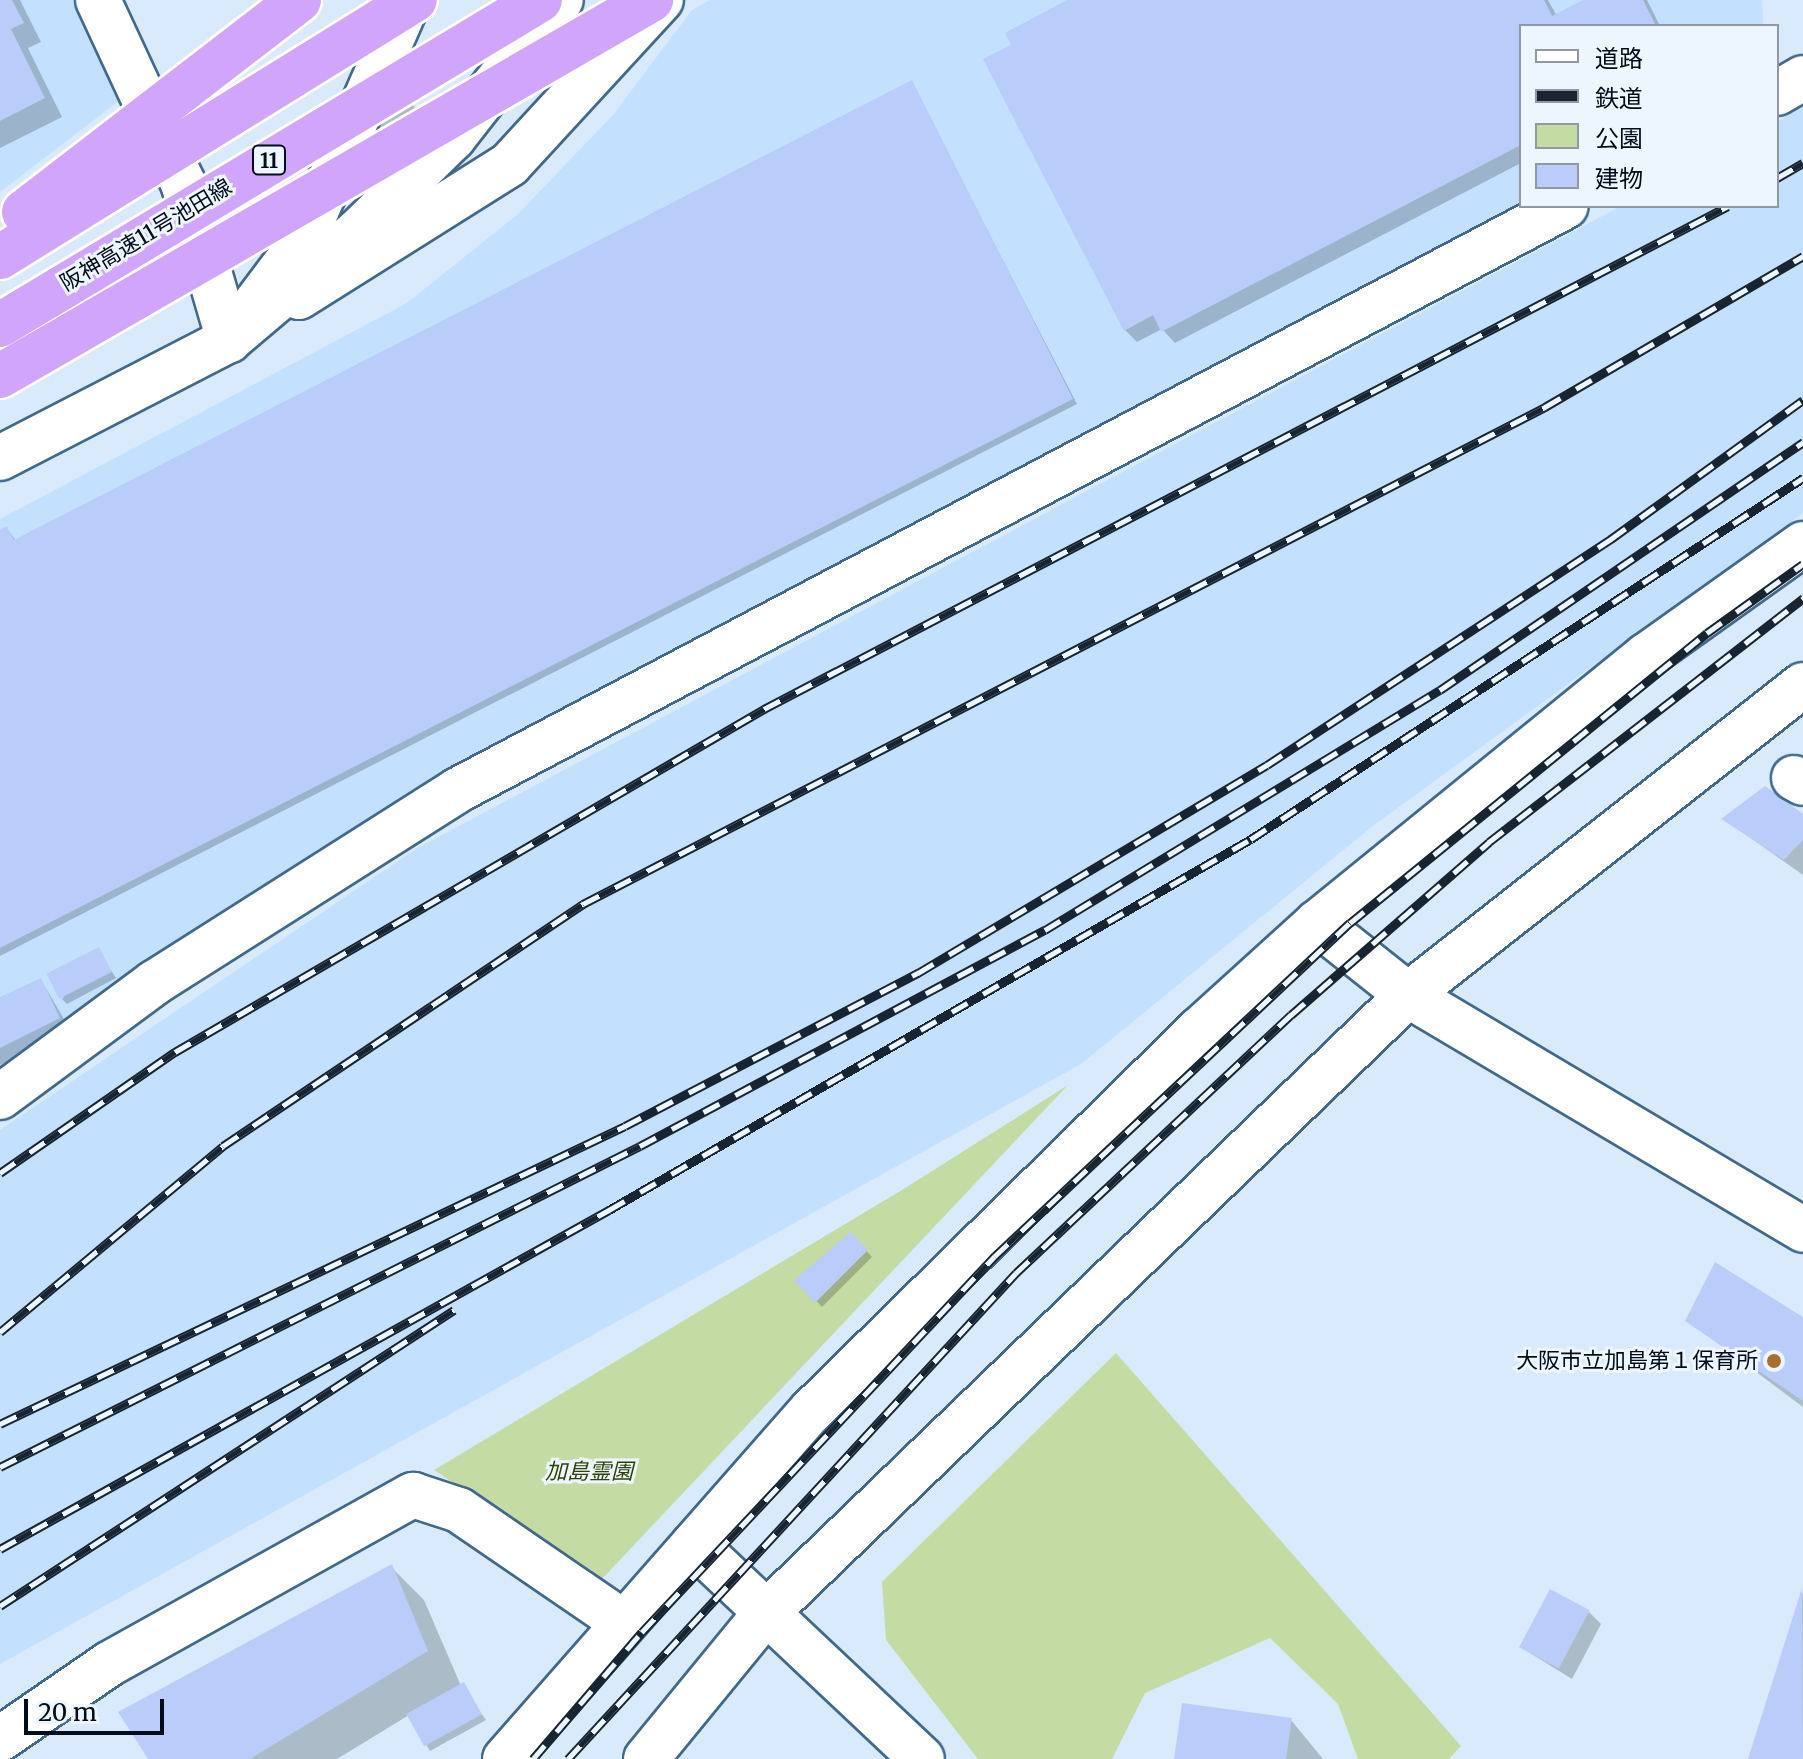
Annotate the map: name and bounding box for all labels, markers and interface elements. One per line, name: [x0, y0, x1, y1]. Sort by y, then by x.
legend: [1519, 24, 1779, 208]
text: 道路: [1595, 43, 1643, 74]
text: 鉄道: [1595, 83, 1643, 114]
text: 公園: [1595, 123, 1643, 154]
road number: 11: [251, 144, 287, 176]
text: 建物: [1595, 163, 1643, 194]
street label: 阪神高速11号池田線: [56, 173, 236, 297]
place label: 大阪市立加島第１保育所: [1516, 1348, 1758, 1374]
marker: 大阪市立加島第１保育所: [1765, 1352, 1783, 1370]
park label: 加島霊園: [545, 1459, 633, 1485]
scale bar: [28, 1683, 168, 1733]
text: 20 m: [38, 1697, 97, 1728]

